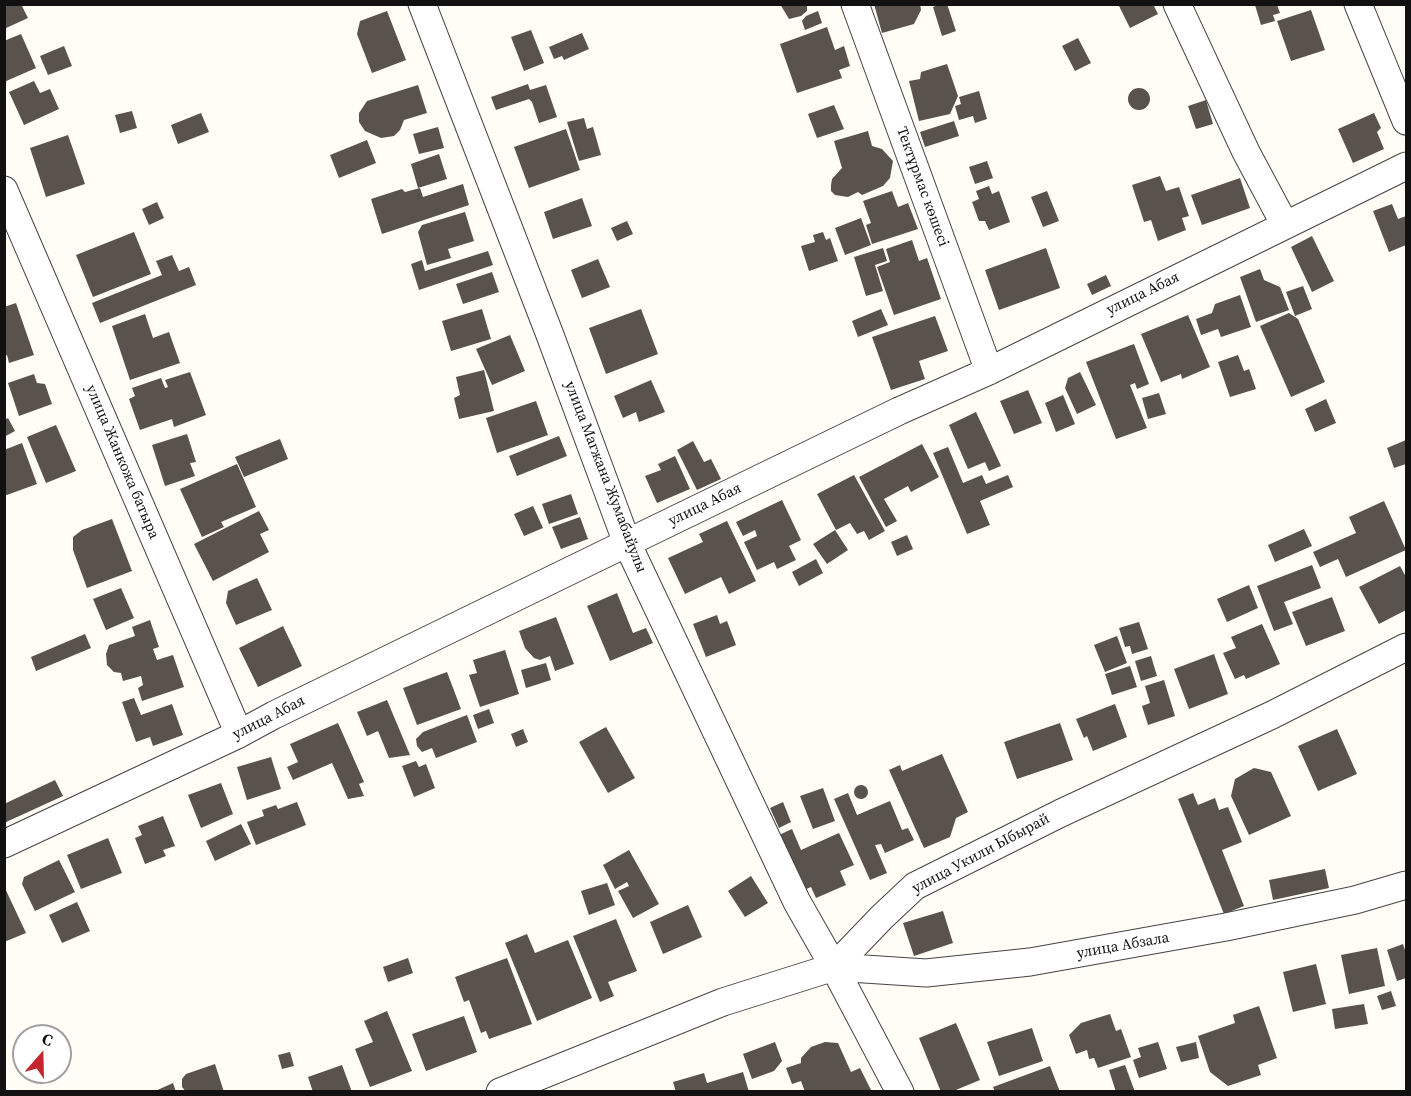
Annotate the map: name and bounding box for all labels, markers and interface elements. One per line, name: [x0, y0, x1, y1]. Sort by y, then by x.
street label: Тектұрмас көшесі: [892, 125, 952, 249]
street label: улица Абая: [1104, 269, 1182, 319]
street label: улица Магжана Жумабайулы: [560, 379, 650, 575]
street label: улица Жанкожа батыра: [81, 382, 163, 542]
street label: улица Абая: [666, 480, 744, 530]
street label: улица Абая: [230, 692, 308, 744]
street label: улица Укили Ыбырай: [909, 810, 1053, 898]
street label: улица Абзала: [1075, 929, 1171, 963]
north arrow: [12, 1024, 72, 1084]
text: С: [39, 1027, 56, 1051]

